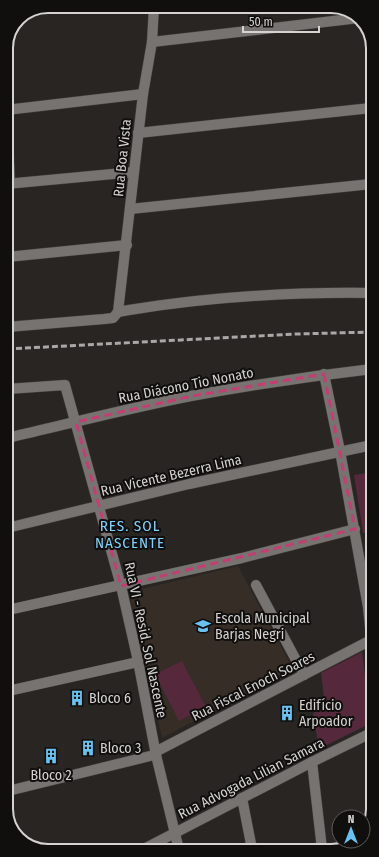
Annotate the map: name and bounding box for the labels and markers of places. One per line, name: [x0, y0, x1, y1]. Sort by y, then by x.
place label: Escola Municipal Barjas Negri: [215, 610, 310, 643]
school or university icon: Escola Municipal Barjas Negri: [194, 617, 212, 635]
building icon: Bloco 6: [68, 689, 86, 707]
place label: Bloco 6: [89, 690, 131, 707]
place label: Edifício Arpoador: [299, 697, 353, 730]
building icon: Edifício Arpoador: [278, 704, 296, 722]
building icon: Bloco 3: [79, 739, 97, 757]
place label: Bloco 3: [100, 740, 141, 757]
building icon: Bloco 2: [42, 747, 60, 765]
place label: Bloco 2: [30, 767, 72, 784]

